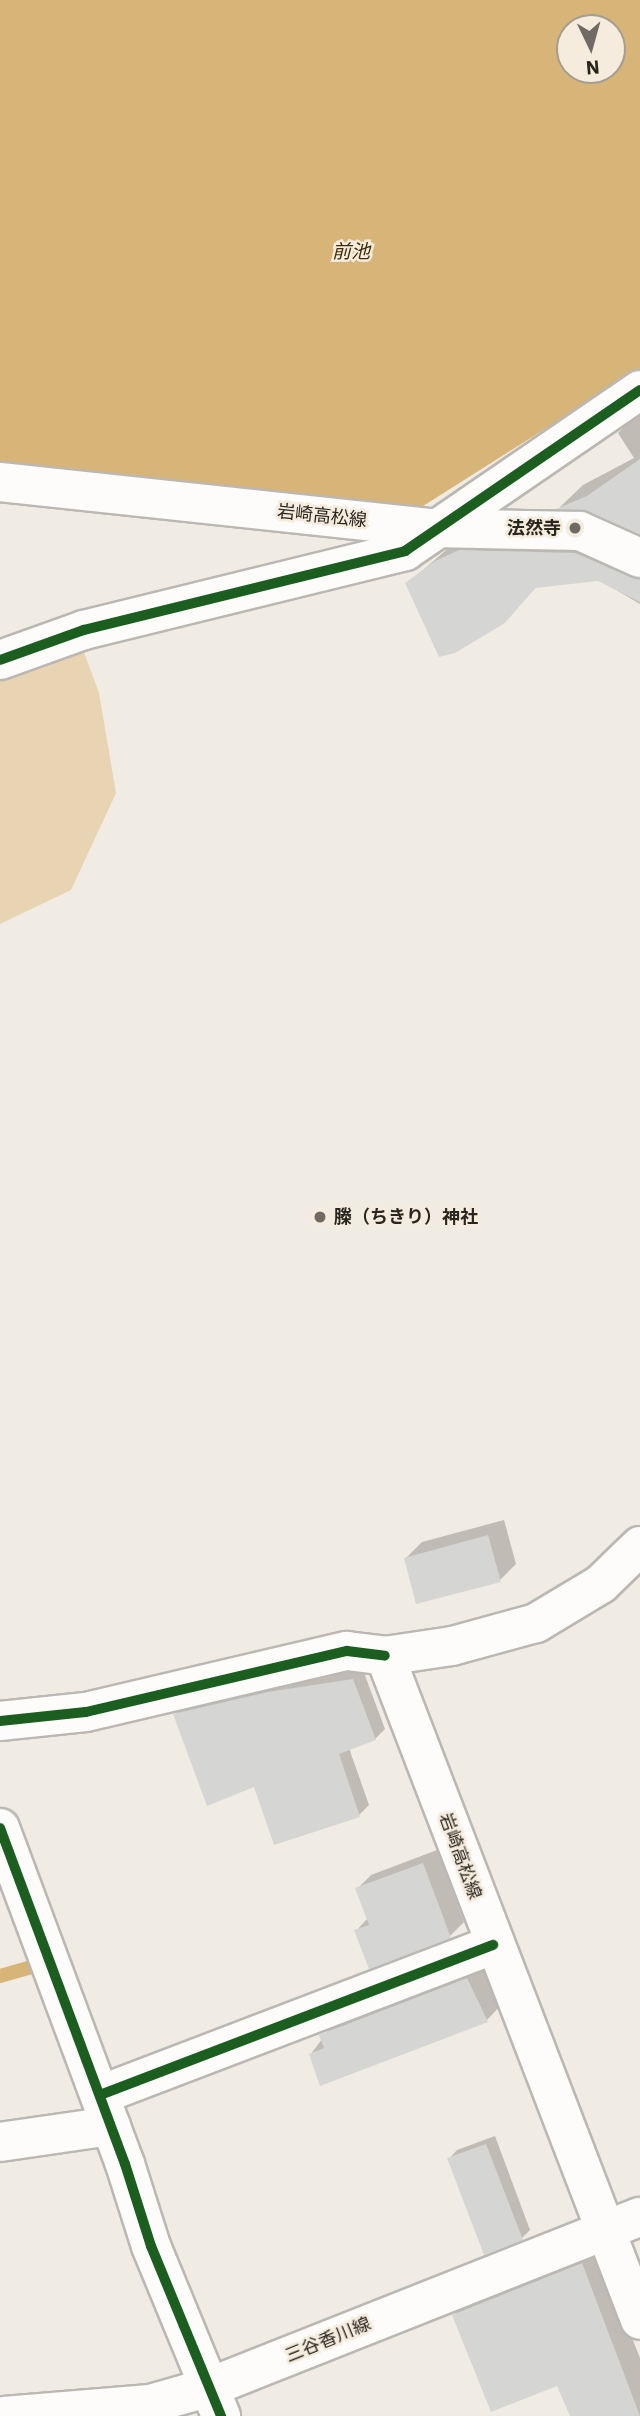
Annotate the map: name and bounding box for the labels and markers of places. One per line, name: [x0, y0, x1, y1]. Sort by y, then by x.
place label: 法然寺: [507, 517, 561, 539]
marker: 法然寺: [567, 520, 583, 536]
place label: 榺（ちきり）神社: [334, 1206, 478, 1228]
marker: 榺（ちきり）神社: [312, 1209, 328, 1225]

